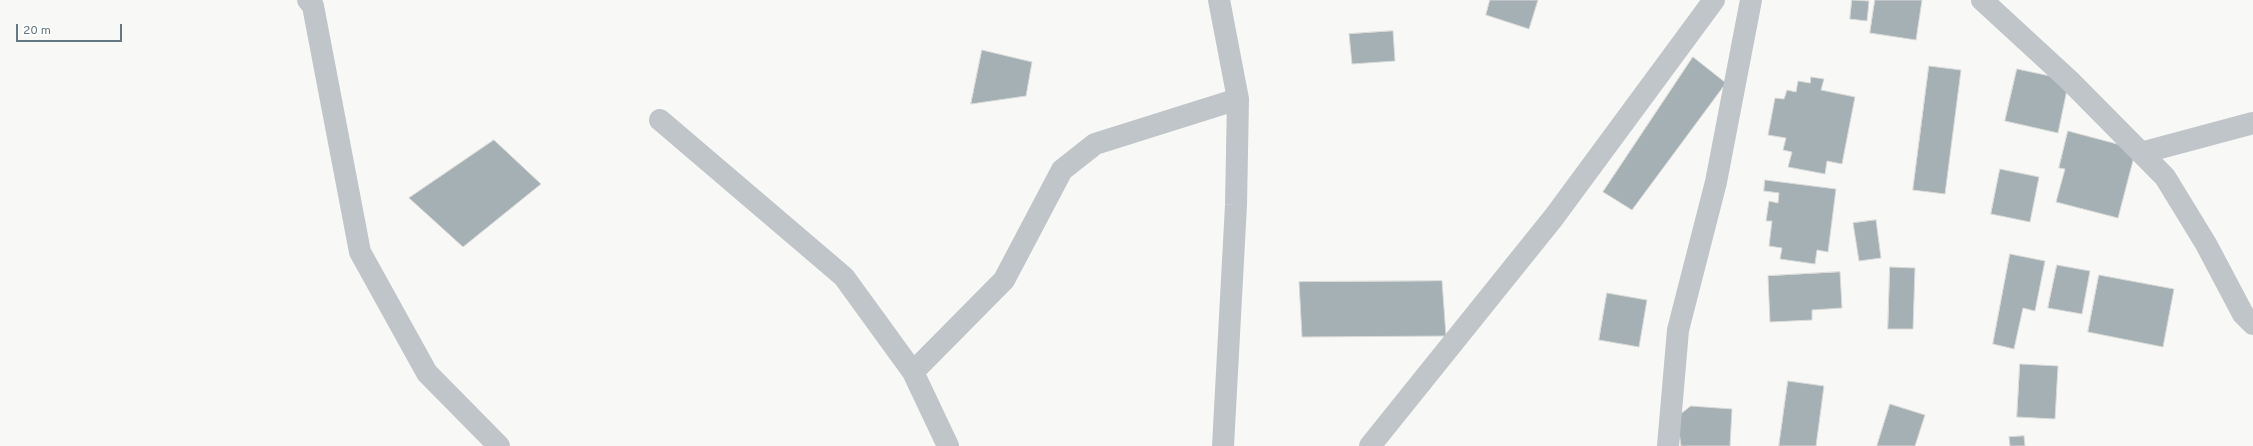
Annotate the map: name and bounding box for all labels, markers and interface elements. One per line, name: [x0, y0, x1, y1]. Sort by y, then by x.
scale bar: [18, 16, 124, 42]
text: 20 m: [23, 23, 51, 39]

